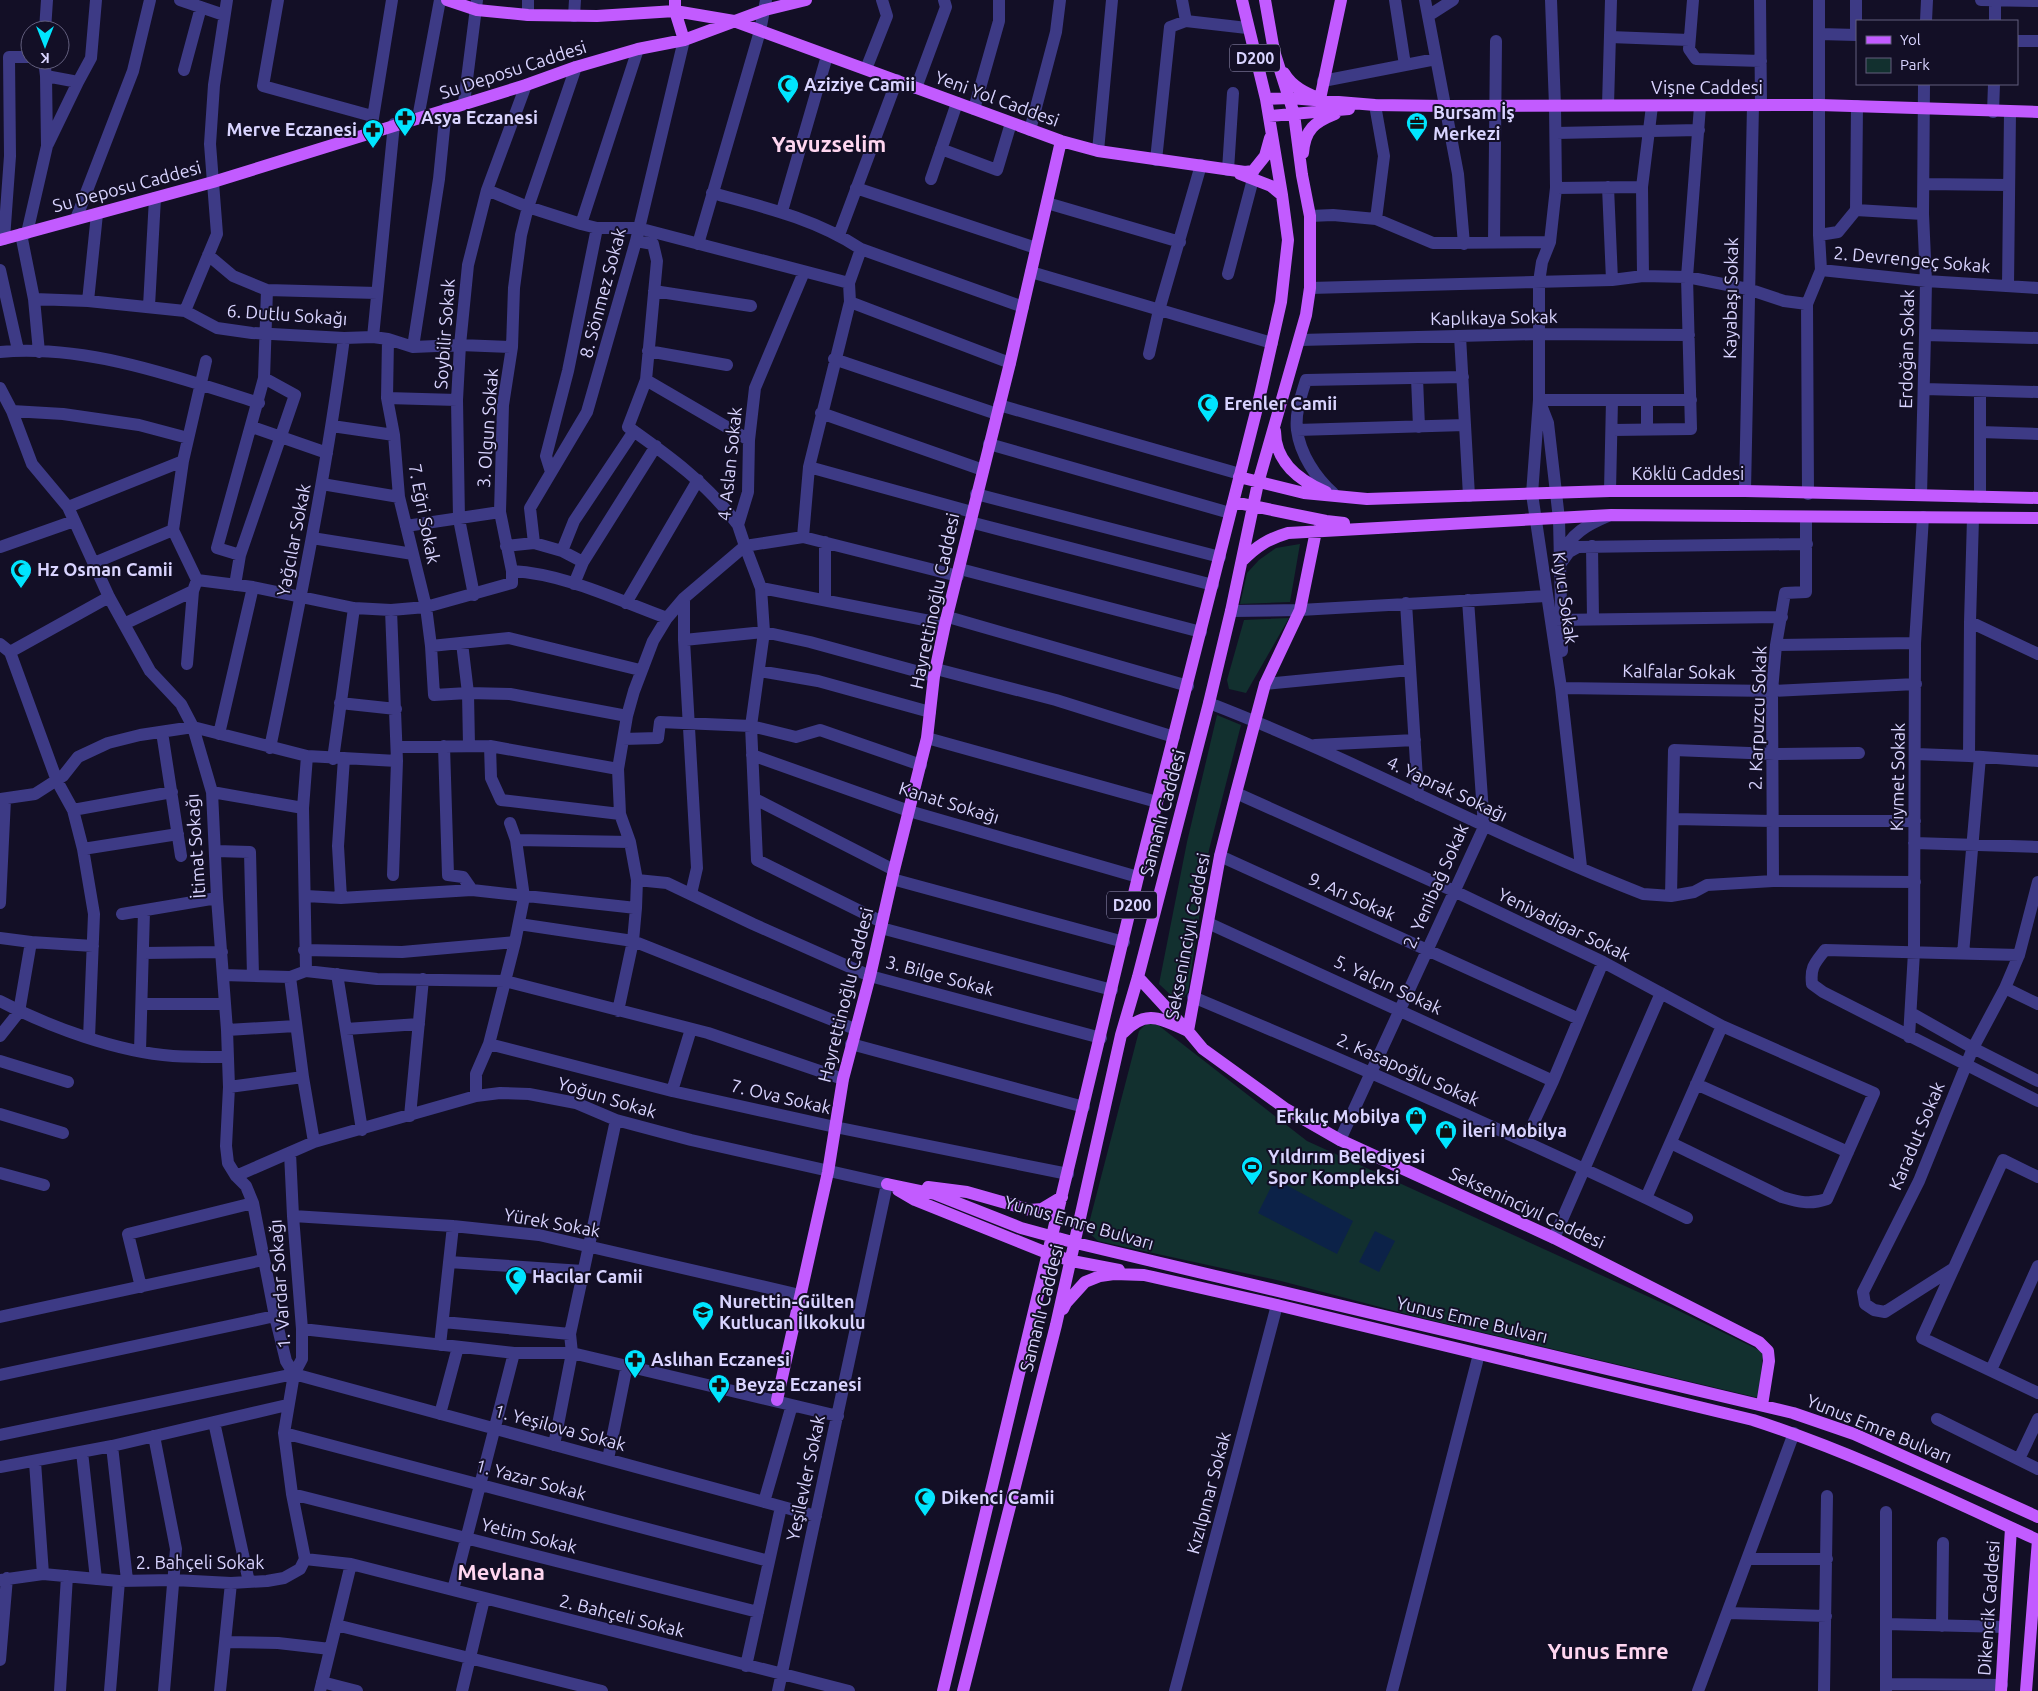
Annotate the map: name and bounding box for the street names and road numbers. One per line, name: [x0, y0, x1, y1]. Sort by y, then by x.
street label: Su Deposu Caddesi: [437, 36, 589, 102]
road number: D200: [1230, 44, 1280, 72]
street label: Yeni Yol Caddesi: [932, 66, 1062, 130]
street label: Vişne Caddesi: [1651, 77, 1763, 97]
street label: Su Deposu Caddesi: [50, 157, 203, 216]
street label: 8. Sönmez Sokak: [575, 225, 629, 360]
street label: Kayabaşı Sokak: [1719, 237, 1741, 359]
street label: 2. Devrengeç Sokak: [1833, 242, 1991, 276]
street label: Soybilir Sokak: [430, 278, 458, 390]
street label: Erdoğan Sokak: [1895, 289, 1917, 409]
street label: 6. Dutlu Sokağı: [226, 300, 348, 328]
street label: Kaplıkaya Sokak: [1430, 306, 1558, 328]
street label: 3. Olgun Sokak: [473, 367, 501, 488]
street label: 4. Aslan Sokak: [713, 406, 745, 522]
street label: 7. Eğri Sokak: [405, 462, 444, 566]
street label: Köklü Caddesi: [1632, 463, 1744, 483]
street label: Yağcılar Sokak: [272, 482, 314, 598]
street label: Hayrettinoğlu Caddesi: [906, 511, 962, 691]
street label: Kıyıcı Sokak: [1550, 550, 1582, 645]
street label: 2. Karpuzcu Sokak: [1744, 645, 1770, 791]
street label: Kalfalar Sokak: [1622, 660, 1736, 682]
street label: Kıymet Sokak: [1886, 723, 1908, 831]
street label: Samanlı Caddesi: [1135, 747, 1189, 878]
street label: 4. Yaprak Sokağı: [1384, 751, 1511, 825]
street label: Kanat Sokağı: [897, 777, 1002, 827]
street label: İtimat Sokağı: [181, 793, 209, 899]
street label: 2. Yenibağ Sokak: [1399, 820, 1472, 951]
street label: Sekseninciyıl Caddesi: [1161, 851, 1213, 1021]
street label: 9. Arı Sokak: [1306, 868, 1399, 924]
street label: Yeniyadigar Sokak: [1495, 883, 1634, 965]
road number: D200: [1107, 892, 1157, 918]
street label: Hayrettinoğlu Caddesi: [814, 905, 876, 1084]
street label: 5. Yalçın Sokak: [1331, 950, 1446, 1018]
street label: 3. Bilge Sokak: [884, 951, 996, 999]
street label: 2. Kasapoğlu Sokak: [1334, 1029, 1483, 1110]
street label: Yoğun Sokak: [555, 1072, 659, 1122]
street label: 7. Ova Sokak: [729, 1075, 833, 1117]
street label: Karadut Sokak: [1884, 1078, 1948, 1193]
street label: Sekseninciyıl Caddesi: [1447, 1162, 1608, 1252]
street label: Yunus Emre Bulvarı: [1002, 1191, 1156, 1253]
street label: Yürek Sokak: [502, 1204, 602, 1240]
street label: 1. Vardar Sokağı: [265, 1219, 293, 1349]
street label: Samanlı Caddesi: [1016, 1242, 1067, 1373]
street label: Yunus Emre Bulvarı: [1395, 1292, 1550, 1346]
street label: Yunus Emre Bulvarı: [1804, 1390, 1955, 1466]
street label: 1. Yeşilova Sokak: [492, 1400, 628, 1454]
street label: Yeşilevler Sokak: [782, 1413, 828, 1543]
street label: Kızılpınar Sokak: [1182, 1429, 1234, 1556]
street label: 1. Yazar Sokak: [474, 1455, 589, 1503]
street label: Yetim Sokak: [479, 1513, 579, 1557]
street label: Dikencik Caddesi: [1973, 1540, 2003, 1676]
street label: 2. Bahçeli Sokak: [136, 1552, 264, 1572]
street label: 2. Bahçeli Sokak: [557, 1590, 687, 1640]

